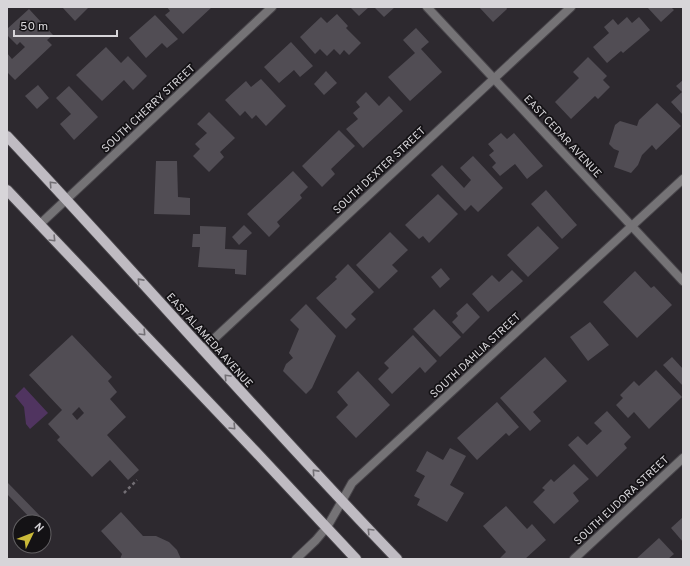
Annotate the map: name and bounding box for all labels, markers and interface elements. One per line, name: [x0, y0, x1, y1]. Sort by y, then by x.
scale bar: [14, 12, 117, 38]
text: 50 m: [20, 19, 48, 35]
street label: SOUTH CHERRY STREET: [99, 62, 199, 156]
street label: EAST CEDAR AVENUE: [520, 92, 604, 181]
street label: SOUTH DEXTER STREET: [330, 124, 429, 217]
one-way arrow: [50, 181, 57, 189]
one-way arrow: [48, 234, 56, 242]
one-way arrow: [137, 278, 144, 285]
street label: EAST ALAMEDA AVENUE: [163, 290, 255, 391]
street label: SOUTH DAHLIA STREET: [427, 310, 524, 401]
one-way arrow: [138, 328, 146, 336]
one-way arrow: [224, 374, 232, 382]
one-way arrow: [228, 422, 235, 430]
street label: SOUTH EUDORA STREET: [571, 453, 672, 548]
one-way arrow: [313, 470, 320, 477]
north arrow: [12, 514, 52, 554]
text: N: [31, 520, 46, 536]
one-way arrow: [367, 528, 375, 536]

